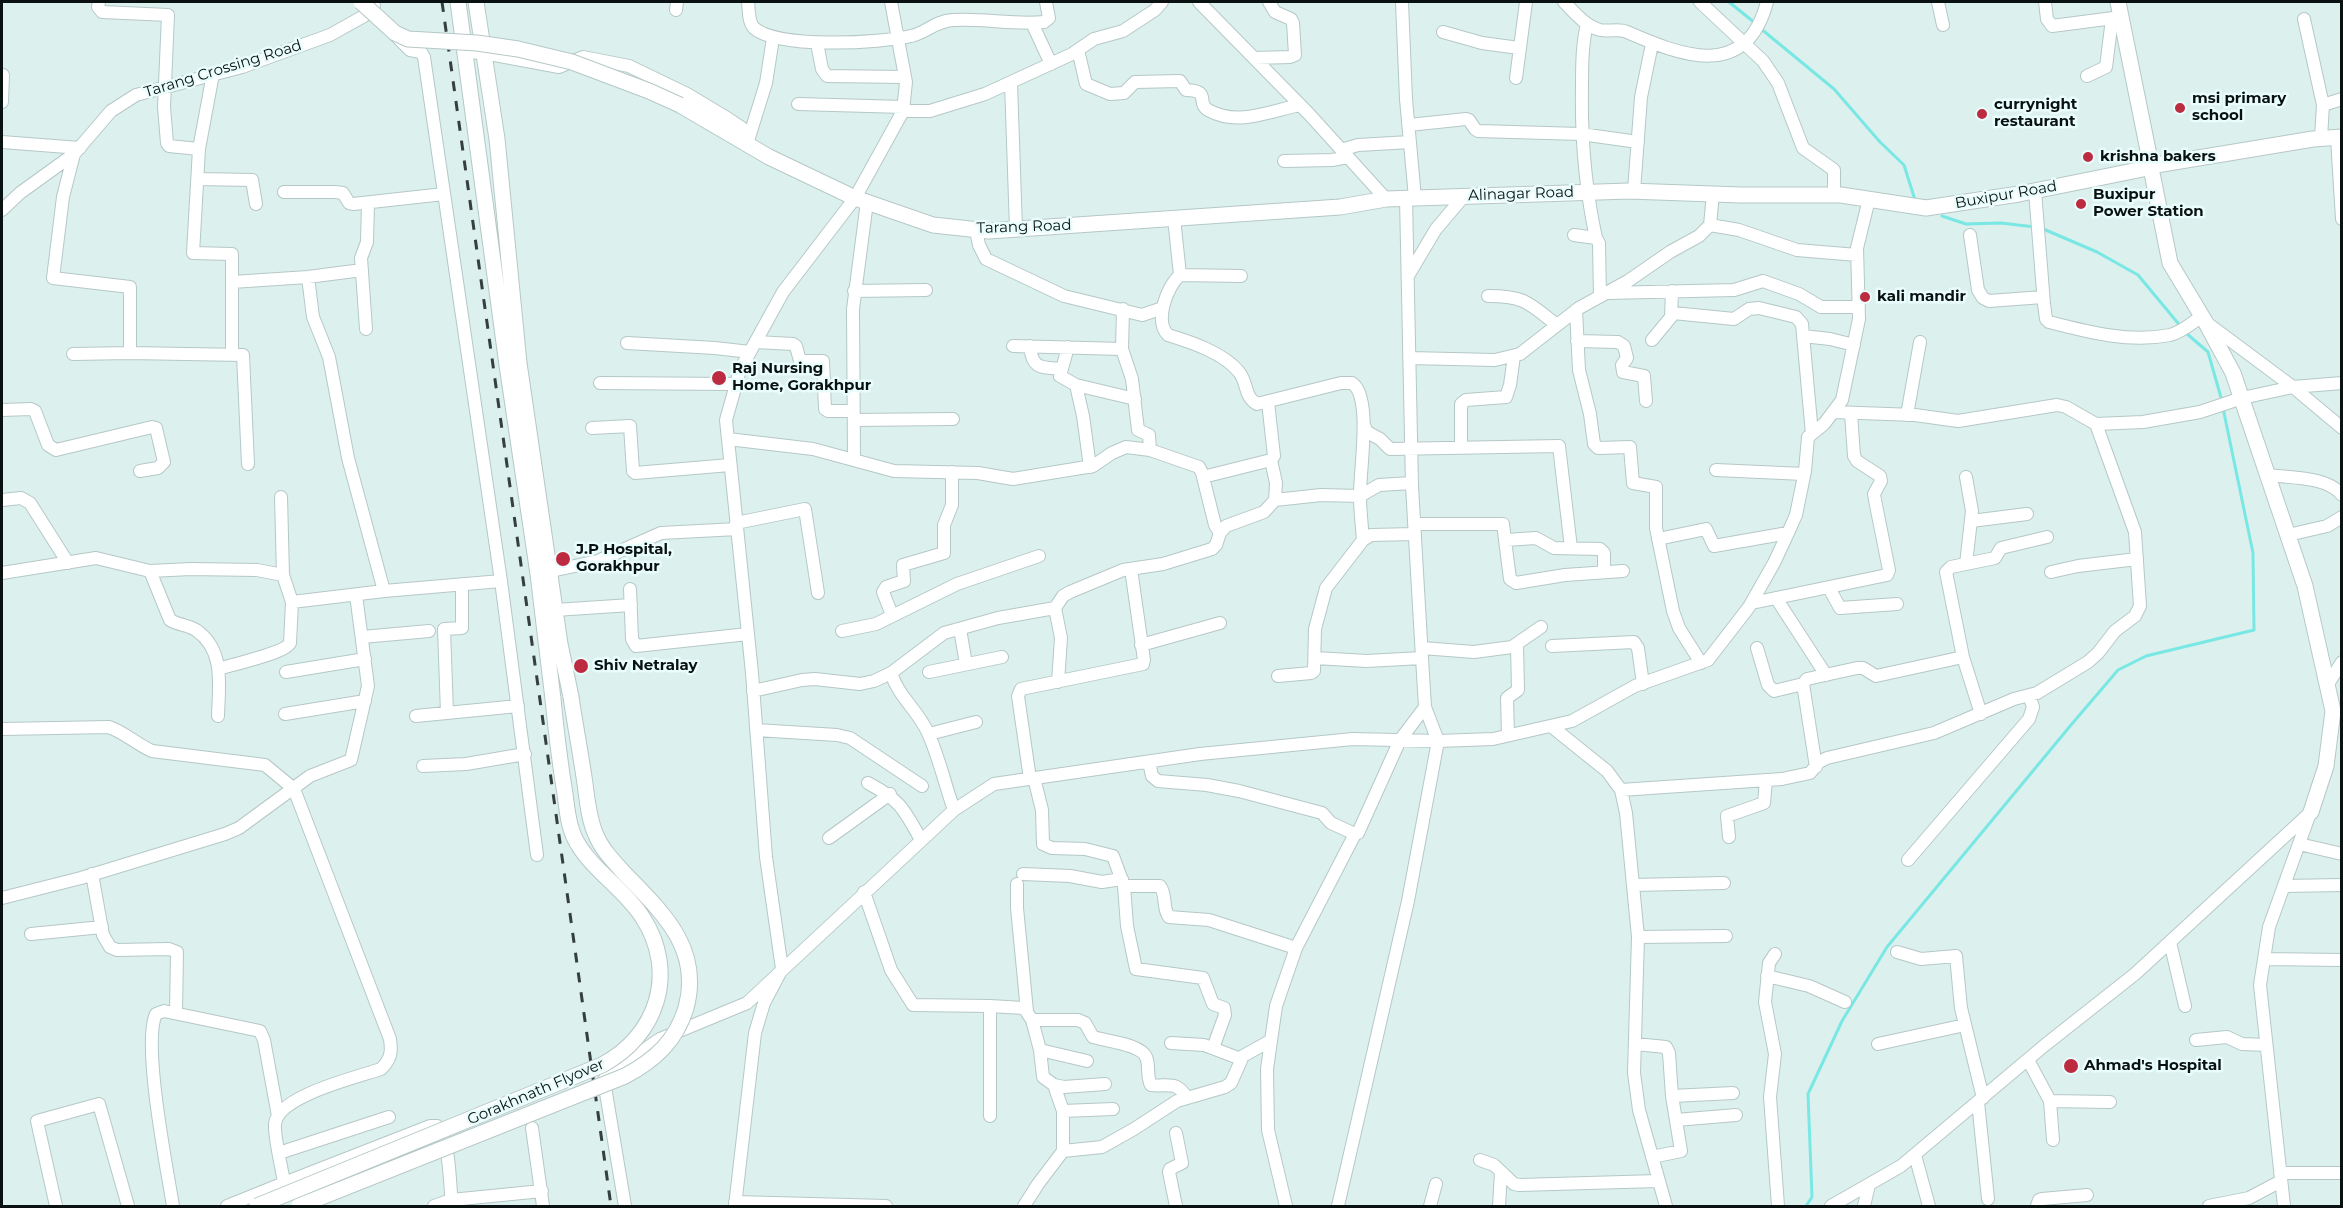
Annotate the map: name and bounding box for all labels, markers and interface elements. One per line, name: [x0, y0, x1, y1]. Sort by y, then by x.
street label: Tarang Crossing Road: [142, 36, 304, 102]
place label: msi primary school: [2192, 90, 2286, 125]
place label: currynight restaurant: [1994, 96, 2077, 131]
marker: msi primary school: [2173, 101, 2187, 115]
marker: currynight restaurant: [1975, 107, 1989, 121]
place label: krishna bakers: [2100, 148, 2216, 166]
marker: krishna bakers: [2081, 150, 2095, 164]
street label: Buxipur Road: [1954, 177, 2058, 213]
street label: Alinagar Road: [1468, 183, 1574, 205]
place label: Buxipur Power Station: [2093, 186, 2204, 221]
marker: Buxipur Power Station: [2074, 197, 2088, 211]
street label: Tarang Road: [976, 216, 1072, 238]
place label: kali mandir: [1877, 288, 1966, 306]
marker: kali mandir: [1858, 290, 1872, 304]
place label: Raj Nursing Home, Gorakhpur: [732, 360, 871, 395]
marker: Raj Nursing Home, Gorakhpur: [710, 369, 728, 387]
place label: J.P Hospital, Gorakhpur: [576, 541, 672, 576]
marker: J.P Hospital, Gorakhpur: [554, 550, 572, 568]
marker: Shiv Netralay: [572, 657, 590, 675]
place label: Shiv Netralay: [594, 657, 698, 675]
street label: Gorakhnath Flyover: [465, 1055, 607, 1129]
marker: Ahmad's Hospital: [2062, 1057, 2080, 1075]
place label: Ahmad's Hospital: [2084, 1057, 2222, 1075]

